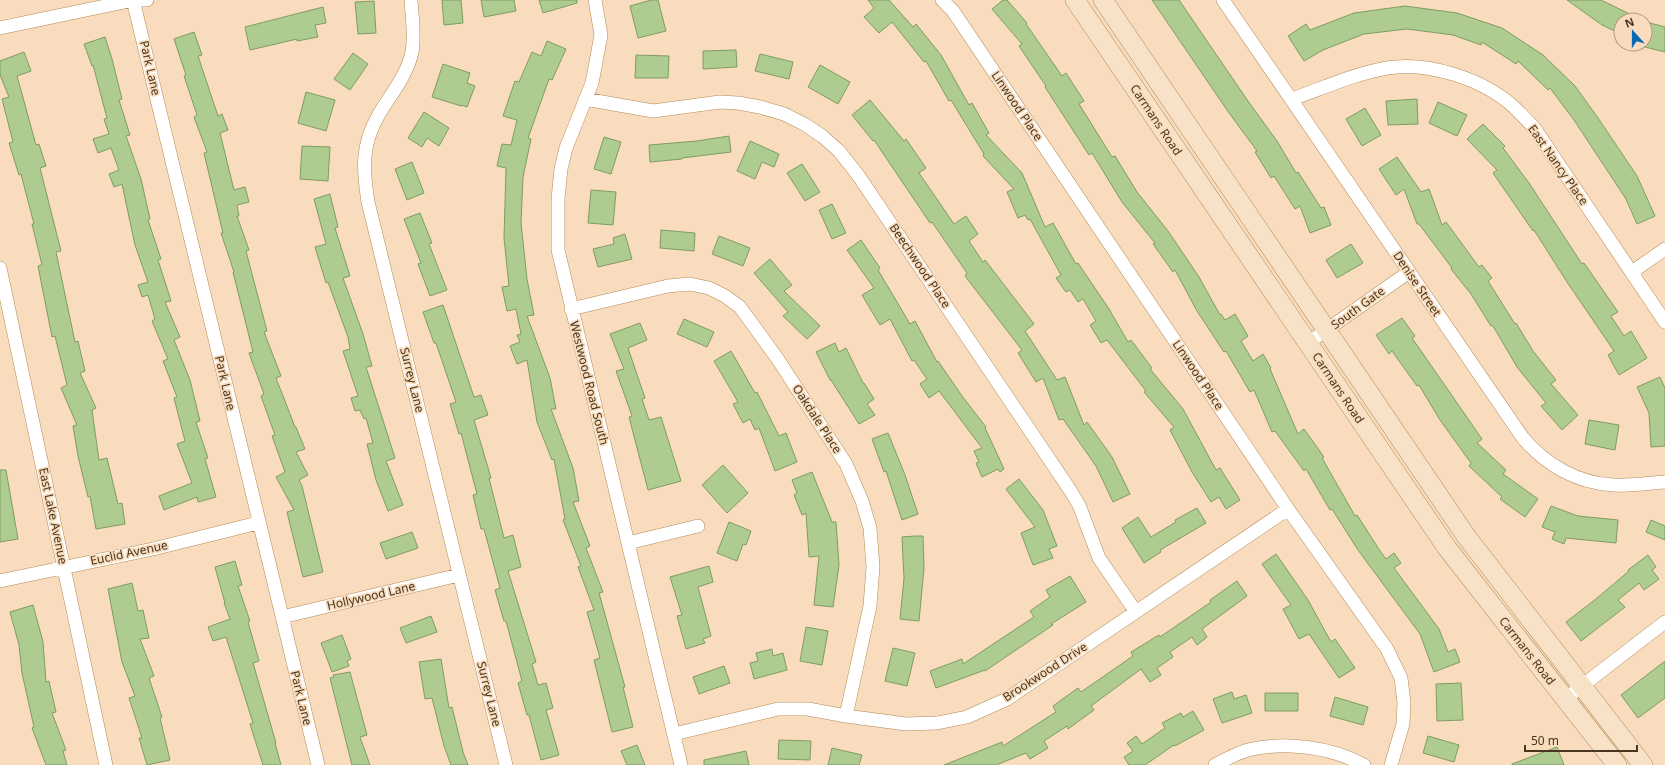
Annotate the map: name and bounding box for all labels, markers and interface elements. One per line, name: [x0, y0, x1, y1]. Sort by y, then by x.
north arrow: [1613, 12, 1653, 52]
text: N: [1622, 14, 1636, 31]
street label: Park Lane: [136, 39, 165, 97]
street label: Linwood Place: [988, 67, 1047, 144]
street label: Carmans Road: [1126, 81, 1186, 159]
street label: East Nancy Place: [1524, 121, 1593, 208]
street label: Beechwood Place: [886, 220, 955, 312]
street label: Denise Street: [1389, 248, 1446, 320]
street label: South Gate: [1327, 282, 1388, 333]
street label: Westwood Road South: [566, 319, 613, 447]
street label: Linwood Place: [1169, 336, 1228, 413]
street label: Surrey Lane: [396, 345, 429, 414]
street label: Carmans Road: [1308, 349, 1368, 427]
street label: Park Lane: [211, 354, 240, 412]
street label: Oakdale Place: [789, 381, 846, 457]
street label: East Lake Avenue: [35, 466, 72, 566]
street label: Euclid Avenue: [89, 536, 169, 569]
street label: Hollywood Lane: [325, 577, 417, 614]
street label: Carmans Road: [1495, 613, 1559, 688]
street label: Brookwood Drive: [999, 638, 1090, 705]
street label: Surrey Lane: [473, 659, 506, 728]
street label: Park Lane: [287, 669, 317, 727]
scale bar: [1525, 727, 1637, 753]
text: 50 m: [1531, 732, 1559, 749]

